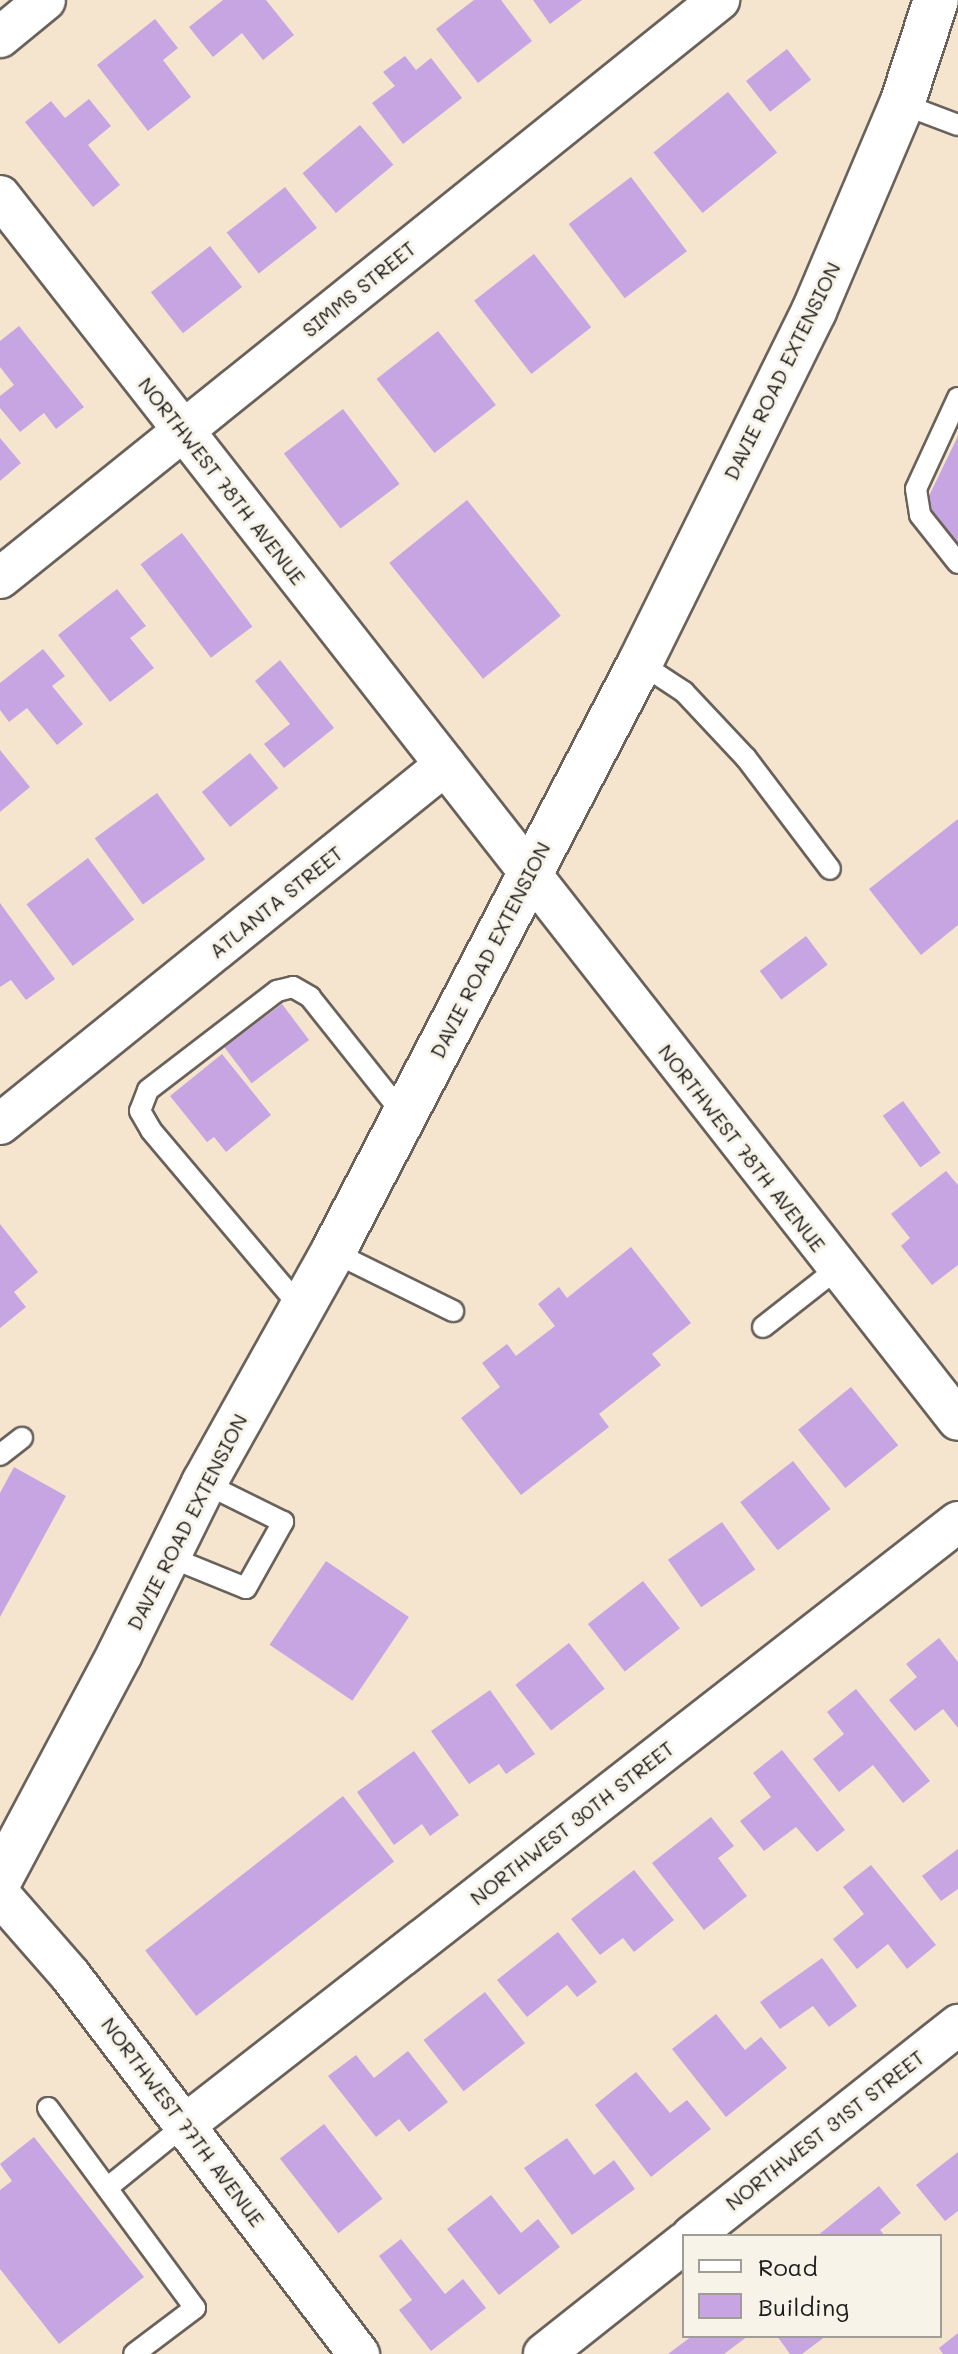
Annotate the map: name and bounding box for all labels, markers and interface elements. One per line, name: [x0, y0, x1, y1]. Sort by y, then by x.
street label: SIMMS STREET: [297, 236, 421, 342]
street label: DAVIE ROAD EXTENSION: [719, 258, 845, 484]
street label: NORTHWEST 78TH AVENUE: [134, 373, 310, 589]
street label: DAVIE ROAD EXTENSION: [425, 838, 555, 1062]
street label: ATLANTA STREET: [204, 841, 348, 963]
street label: NORTHWEST 78TH AVENUE: [654, 1040, 830, 1256]
street label: DAVIE ROAD EXTENSION: [122, 1410, 252, 1634]
street label: NORTHWEST 30TH STREET: [465, 1736, 679, 1910]
street label: NORTHWEST 77TH AVENUE: [97, 2013, 269, 2231]
street label: NORTHWEST 31ST STREET: [721, 2045, 929, 2215]
legend: [682, 2234, 942, 2338]
text: Road: [758, 2251, 818, 2282]
text: Building: [758, 2291, 849, 2322]

